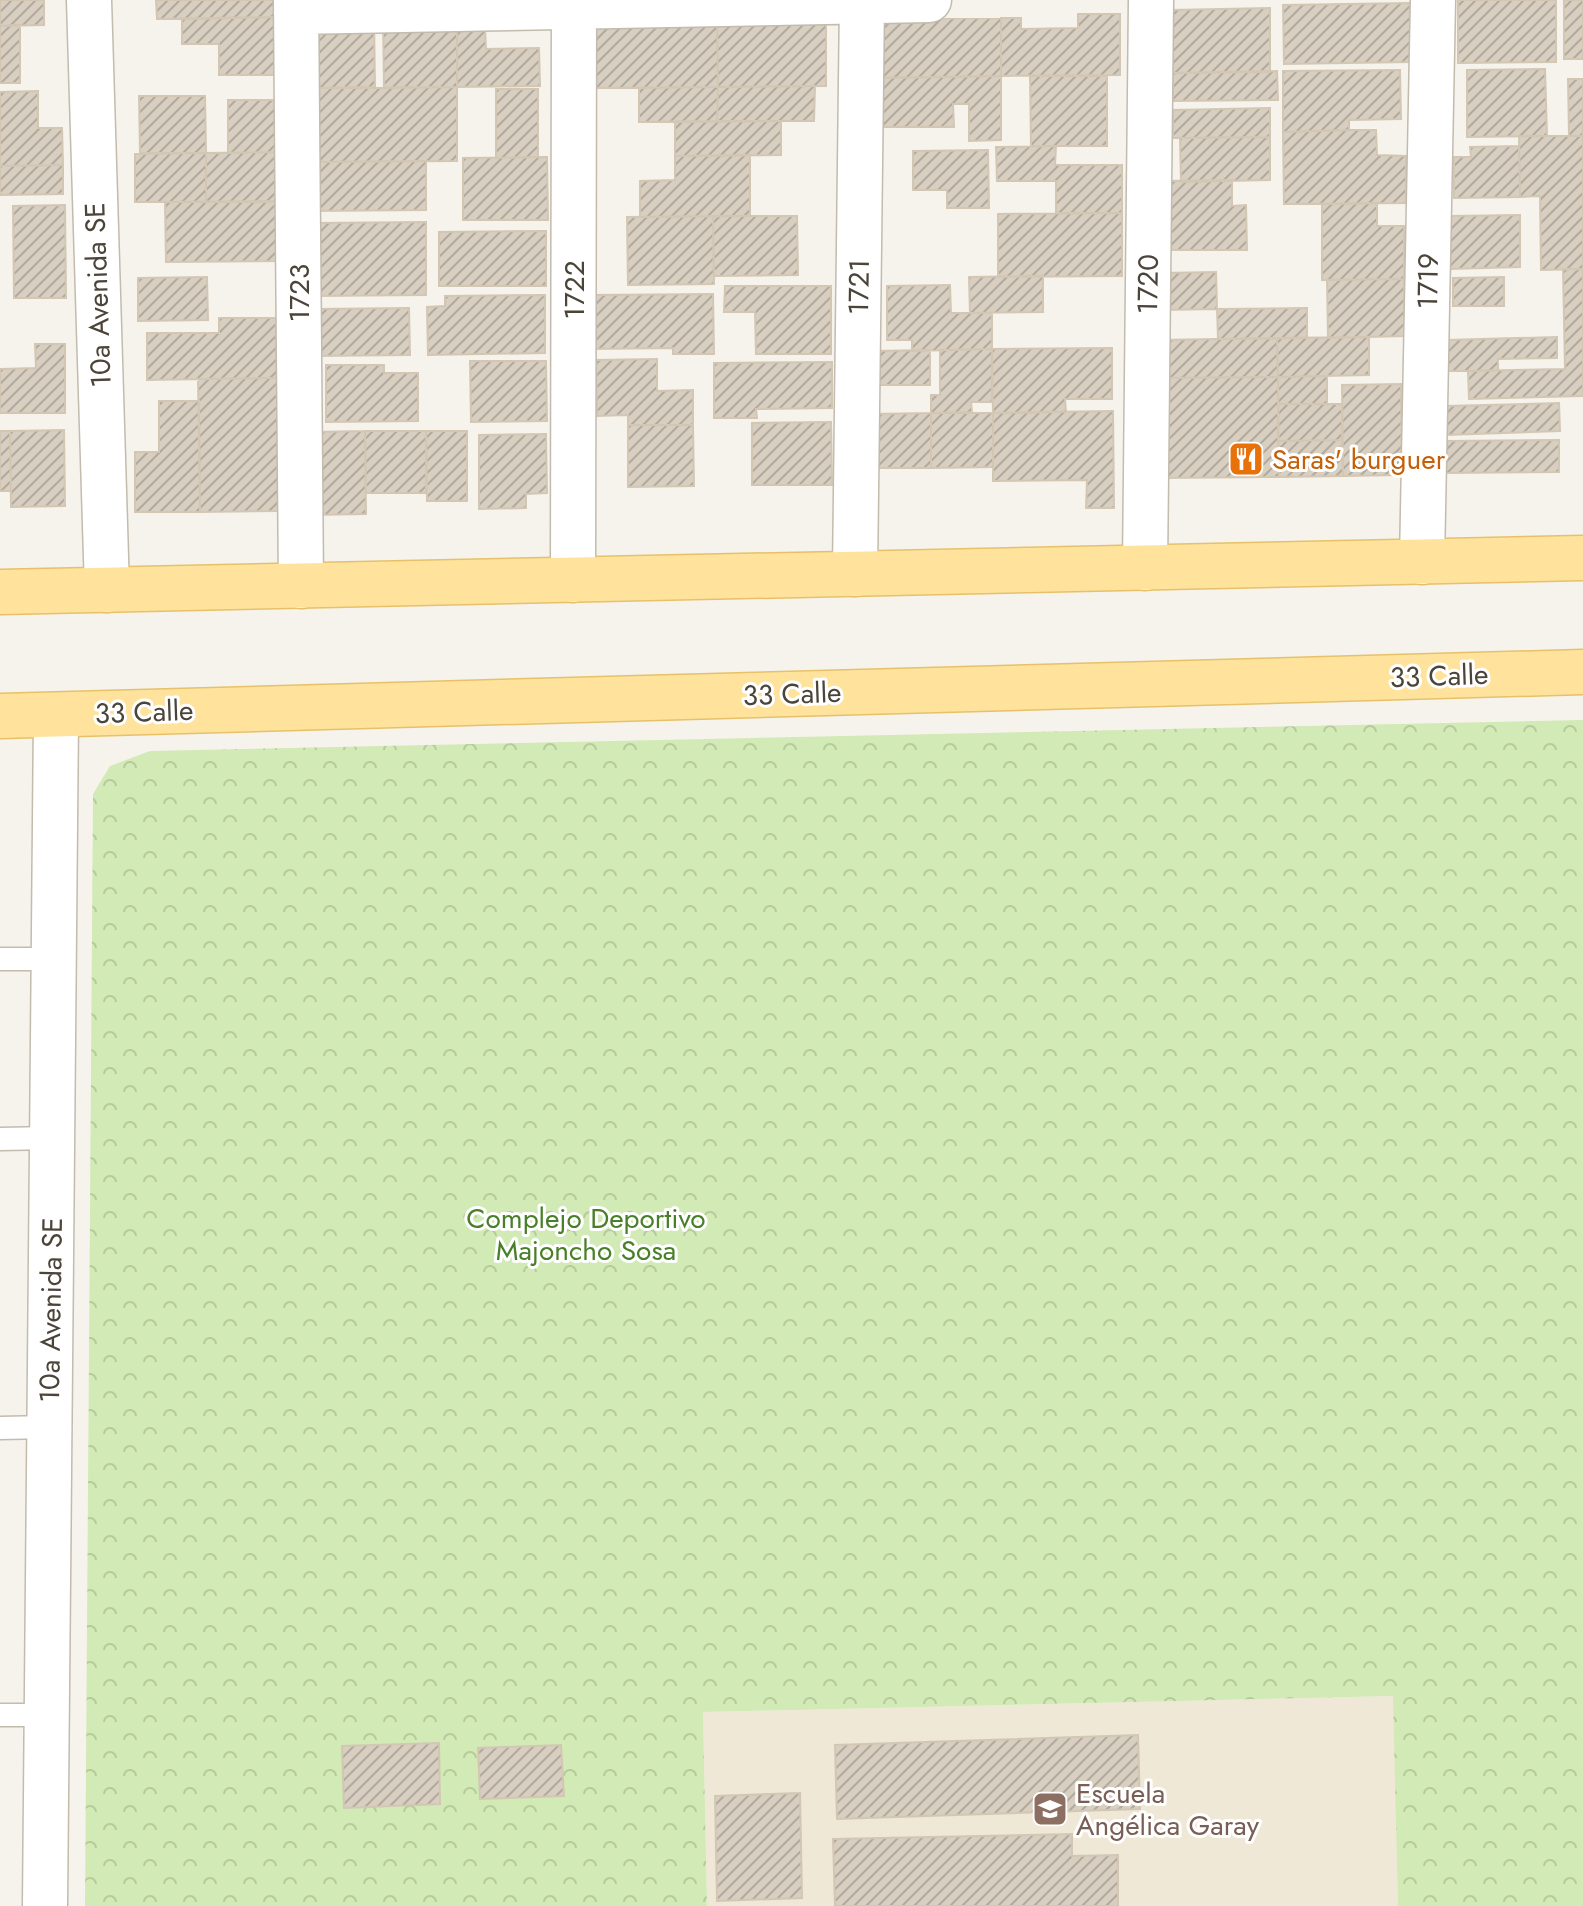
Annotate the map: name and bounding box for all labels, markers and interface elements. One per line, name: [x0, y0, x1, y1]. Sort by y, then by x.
street label: 10a Avenida SE: [74, 202, 122, 388]
street label: 1719: [1407, 253, 1449, 309]
street label: 1720: [1127, 254, 1169, 314]
street label: 1721: [838, 259, 880, 315]
street label: 1722: [554, 260, 595, 320]
street label: 1723: [279, 264, 320, 322]
place label: Saras' burguer: [1272, 439, 1446, 480]
restaurant icon: Saras' burguer: [1227, 440, 1265, 478]
street label: 33 Calle: [1389, 654, 1489, 698]
street label: 33 Calle: [742, 672, 842, 716]
street label: 33 Calle: [94, 690, 194, 734]
park label: Complejo Deportivo Majoncho Sosa: [466, 1198, 706, 1271]
street label: 10a Avenida SE: [29, 1217, 73, 1403]
place label: Escuela Angélica Garay: [1076, 1773, 1260, 1846]
school or university icon: Escuela Angélica Garay: [1031, 1790, 1069, 1828]

